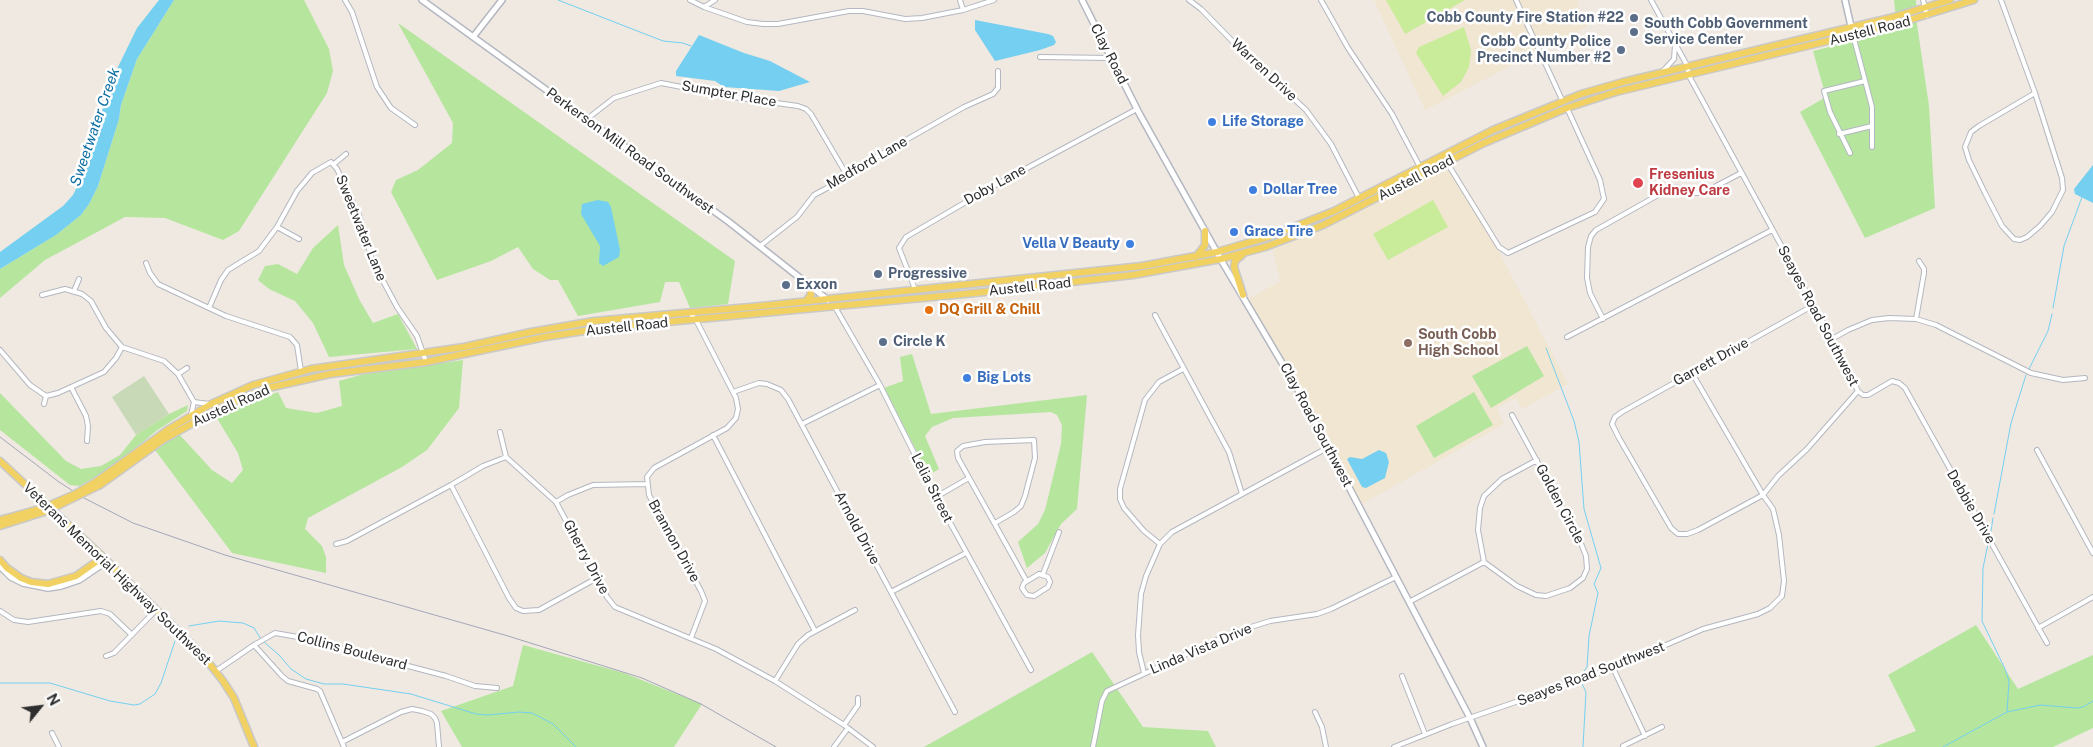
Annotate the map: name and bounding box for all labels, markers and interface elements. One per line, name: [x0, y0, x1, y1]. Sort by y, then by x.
place label: Cobb County Fire Station #22: [1426, 10, 1624, 26]
marker: Cobb County Fire Station #22: [1628, 12, 1640, 24]
street label: Austell Road: [1828, 13, 1912, 49]
place label: South Cobb Government Service Center: [1644, 16, 1808, 48]
street label: Clay Road: [1087, 21, 1131, 87]
marker: South Cobb Government Service Center: [1628, 26, 1640, 38]
place label: Cobb County Police Precinct Number #2: [1477, 34, 1611, 66]
street label: Warren Drive: [1227, 35, 1301, 105]
marker: Cobb County Police Precinct Number #2: [1615, 44, 1627, 56]
water label: Sweetwater Creek: [66, 65, 124, 189]
street label: Sumpter Place: [680, 77, 778, 111]
street label: Perkerson Mill Road Southwest: [543, 84, 717, 218]
place label: Life Storage: [1222, 114, 1304, 130]
marker: Life Storage: [1206, 116, 1218, 128]
street label: Medford Lane: [824, 133, 910, 193]
street label: Austell Road: [1375, 152, 1457, 204]
street label: Doby Lane: [961, 161, 1029, 209]
place label: Fresenius Kidney Care: [1649, 167, 1730, 200]
street label: Sweetwater Lane: [332, 172, 390, 284]
marker: Fresenius Kidney Care: [1631, 176, 1645, 190]
place label: Dollar Tree: [1263, 182, 1337, 198]
marker: Dollar Tree: [1247, 184, 1259, 196]
place label: Grace Tire: [1244, 224, 1313, 240]
marker: Grace Tire: [1228, 226, 1240, 238]
place label: Vella V Beauty: [1022, 236, 1120, 252]
marker: Vella V Beauty: [1124, 238, 1136, 250]
street label: Seayes Road Southwest: [1774, 243, 1862, 389]
place label: Progressive: [888, 266, 967, 282]
marker: Progressive: [872, 268, 884, 280]
street label: Austell Road: [988, 274, 1072, 300]
place label: Exxon: [796, 277, 837, 293]
marker: Exxon: [780, 279, 792, 291]
place label: DQ Grill & Chill: [939, 302, 1041, 318]
marker: DQ Grill & Chill: [923, 304, 935, 316]
street label: Austell Road: [585, 314, 669, 340]
place label: South Cobb High School: [1418, 327, 1499, 360]
place label: Circle K: [893, 334, 946, 350]
street label: Garrett Drive: [1670, 334, 1752, 390]
marker: Circle K: [877, 336, 889, 348]
marker: South Cobb High School: [1402, 337, 1414, 349]
street label: Clay Road Southwest: [1276, 360, 1356, 490]
place label: Big Lots: [977, 370, 1031, 386]
marker: Big Lots: [961, 372, 973, 384]
street label: Austell Road: [190, 381, 272, 431]
street label: Lelia Street: [907, 451, 957, 525]
street label: Golden Circle: [1532, 461, 1588, 547]
street label: Debbie Drive: [1943, 467, 1999, 547]
street label: Veterans Memorial Highway Southwest: [19, 479, 215, 669]
street label: Arnold Drive: [831, 488, 883, 568]
street label: Brannon Drive: [644, 497, 704, 585]
street label: Gherry Drive: [559, 517, 613, 597]
street label: Linda Vista Drive: [1148, 620, 1254, 678]
street label: Collins Boulevard: [295, 628, 409, 674]
street label: Seayes Road Southwest: [1515, 638, 1667, 710]
north arrow: [15, 682, 65, 732]
text: N: [43, 691, 63, 708]

